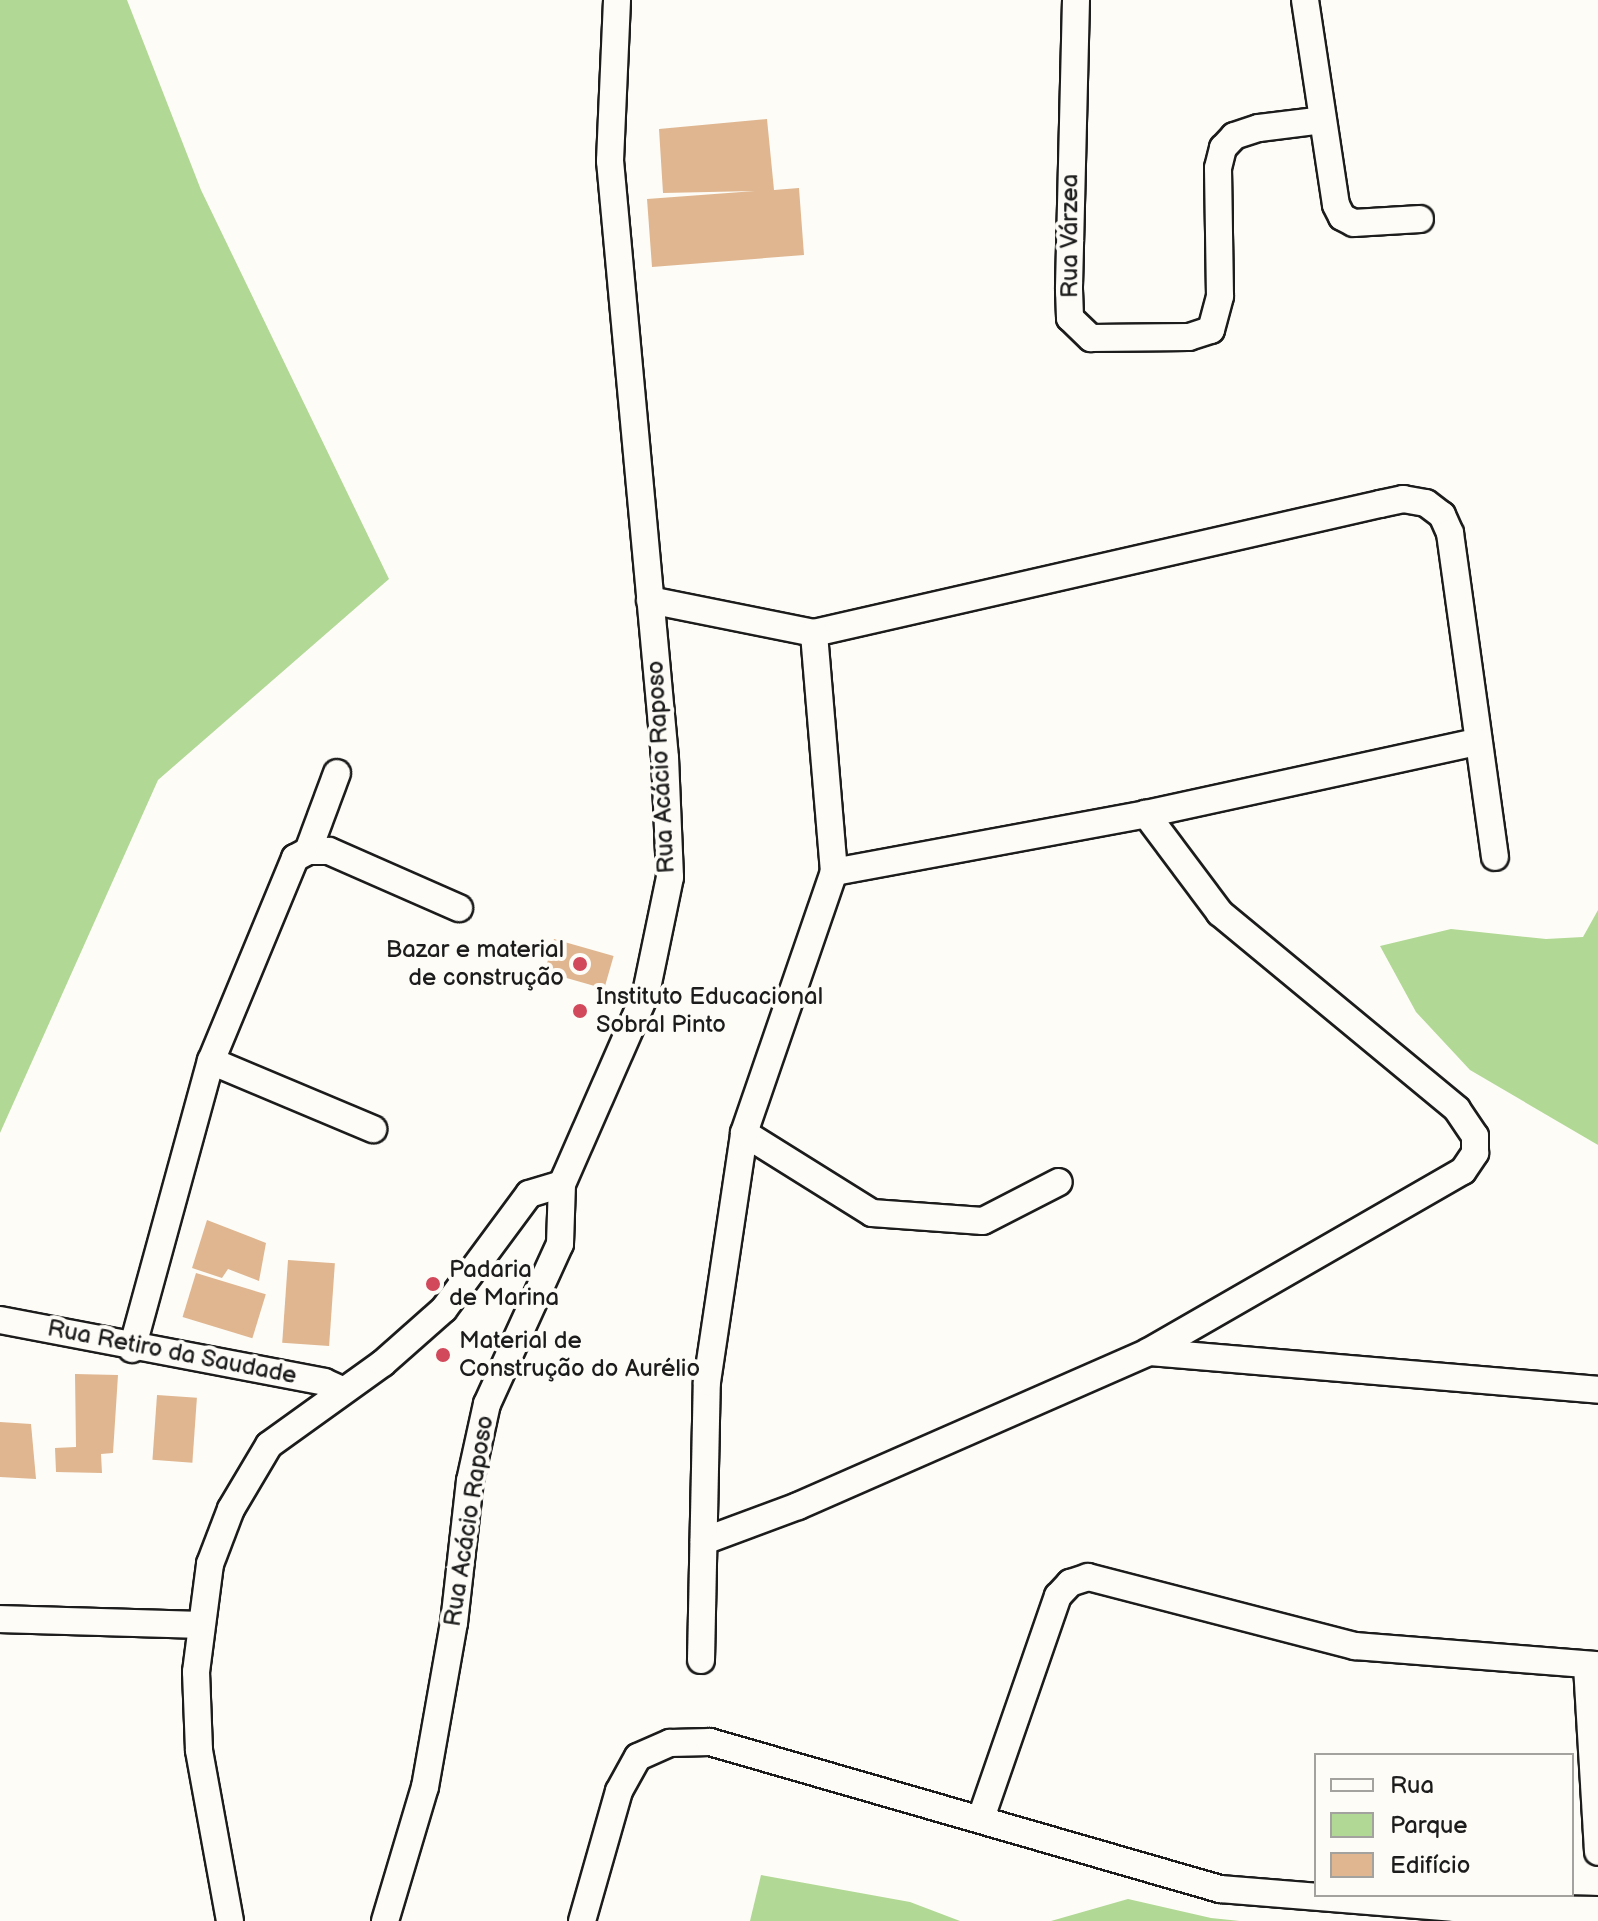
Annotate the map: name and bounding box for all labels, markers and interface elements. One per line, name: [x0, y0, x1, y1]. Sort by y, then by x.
street label: Rua Várzea: [1056, 173, 1084, 299]
street label: Rua Acácio Raposo: [641, 660, 681, 874]
place label: Bazar e material de construção: [386, 936, 564, 992]
marker: Bazar e material de construção: [571, 955, 589, 973]
place label: Instituto Educacional Sobral Pinto: [596, 983, 823, 1039]
marker: Instituto Educacional Sobral Pinto: [571, 1002, 589, 1020]
place label: Padaria de Marina: [449, 1256, 559, 1312]
marker: Padaria de Marina: [424, 1275, 442, 1293]
street label: Rua Retiro da Saudade: [45, 1314, 299, 1390]
place label: Material de Construção do Aurélio: [459, 1327, 700, 1383]
marker: Material de Construção do Aurélio: [434, 1346, 452, 1364]
street label: Rua Acácio Raposo: [438, 1413, 500, 1629]
legend: [1314, 1753, 1574, 1897]
text: Rua: [1390, 1771, 1434, 1800]
text: Parque: [1390, 1811, 1468, 1840]
text: Edifício: [1390, 1851, 1470, 1880]

